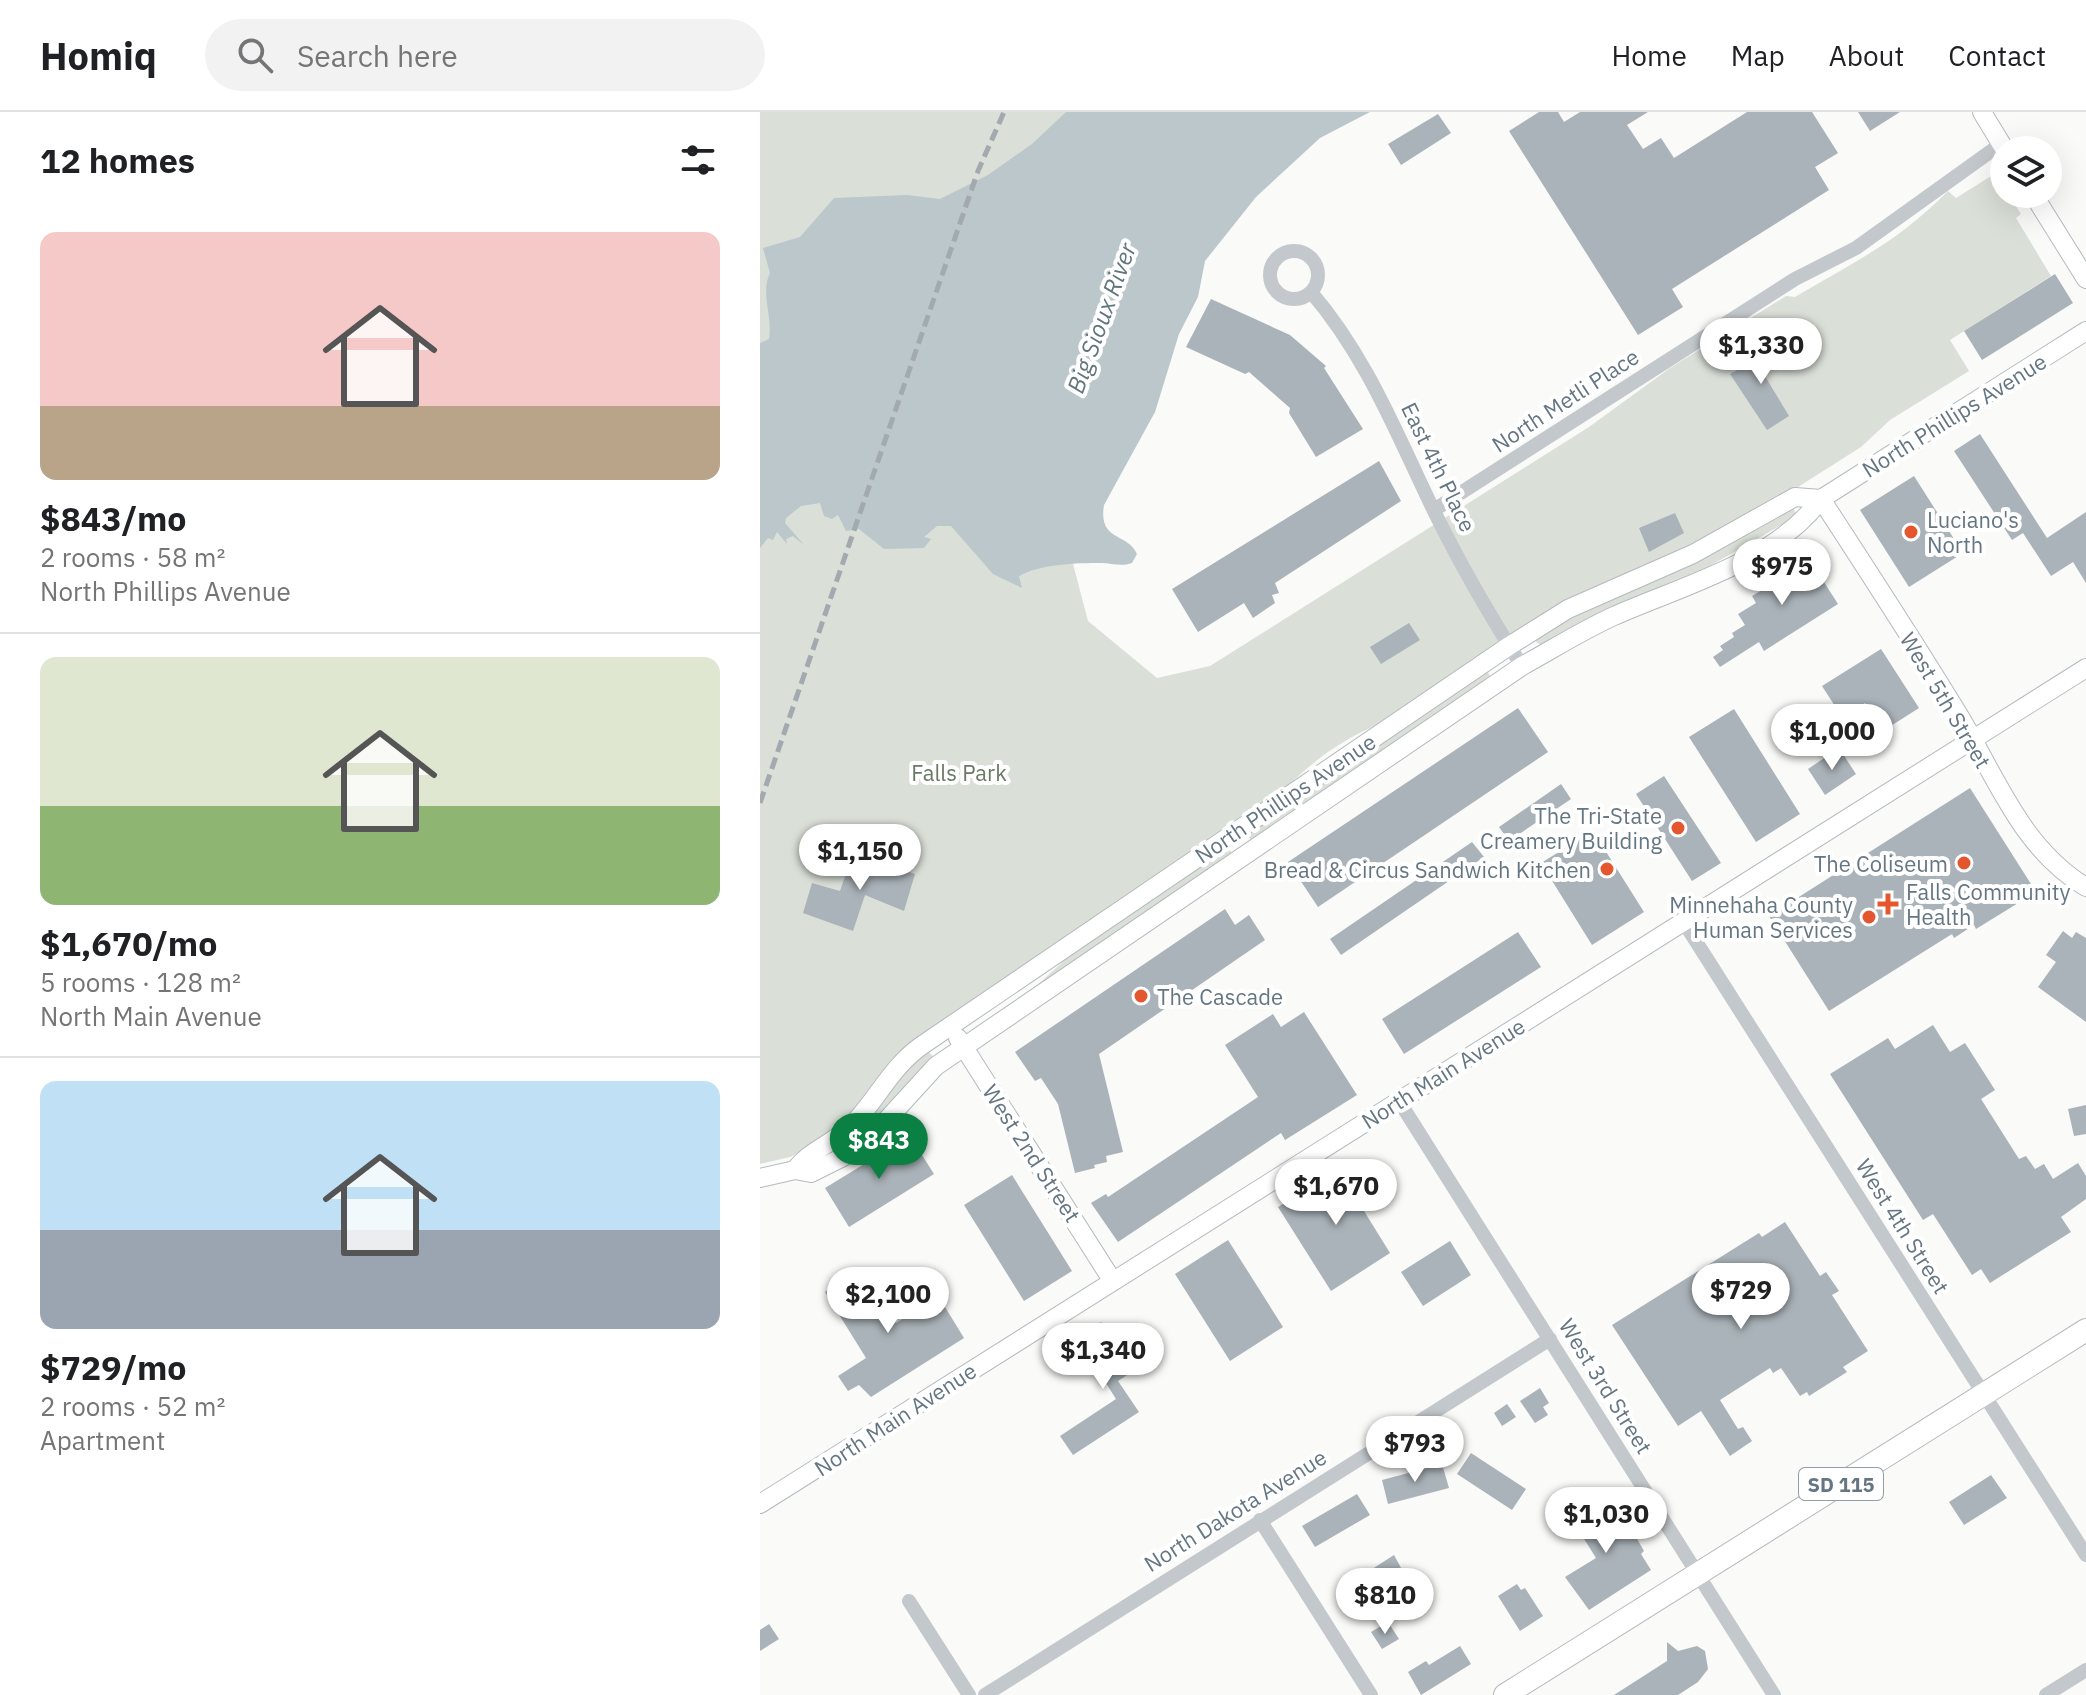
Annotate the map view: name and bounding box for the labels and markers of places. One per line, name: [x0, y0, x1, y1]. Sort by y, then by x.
pin: $1,330: [1696, 318, 1826, 386]
place label: Luciano's North: [1927, 505, 2019, 559]
marker: Luciano's North: [1902, 523, 1920, 541]
pin: $975: [1735, 539, 1829, 607]
pin: $1,000: [1767, 704, 1897, 772]
place label: The Tri-State Creamery Building: [1480, 801, 1662, 855]
marker: The Tri-State Creamery Building: [1669, 819, 1687, 837]
pin: $1,150: [795, 824, 925, 892]
place label: The Coliseum: [1814, 849, 1948, 878]
marker: The Coliseum: [1955, 854, 1973, 872]
place label: Bread & Circus Sandwich Kitchen: [1264, 855, 1591, 884]
marker: Bread & Circus Sandwich Kitchen: [1598, 860, 1616, 878]
place label: Falls Community Health: [1906, 877, 2071, 931]
place label: Minnehaha County Human Services: [1669, 890, 1853, 944]
marker: Falls Community Health: [1877, 893, 1899, 915]
marker: Minnehaha County Human Services: [1860, 908, 1878, 926]
place label: The Cascade: [1157, 982, 1283, 1011]
marker: The Cascade: [1132, 987, 1150, 1005]
pin: $843: [832, 1113, 926, 1181]
pin: $1,670: [1271, 1159, 1401, 1227]
pin: $729: [1694, 1263, 1788, 1331]
pin: $2,100: [823, 1267, 953, 1335]
pin: $1,340: [1038, 1323, 1168, 1391]
pin: $793: [1368, 1416, 1462, 1484]
pin: $1,030: [1541, 1487, 1671, 1555]
pin: $810: [1338, 1568, 1432, 1636]

